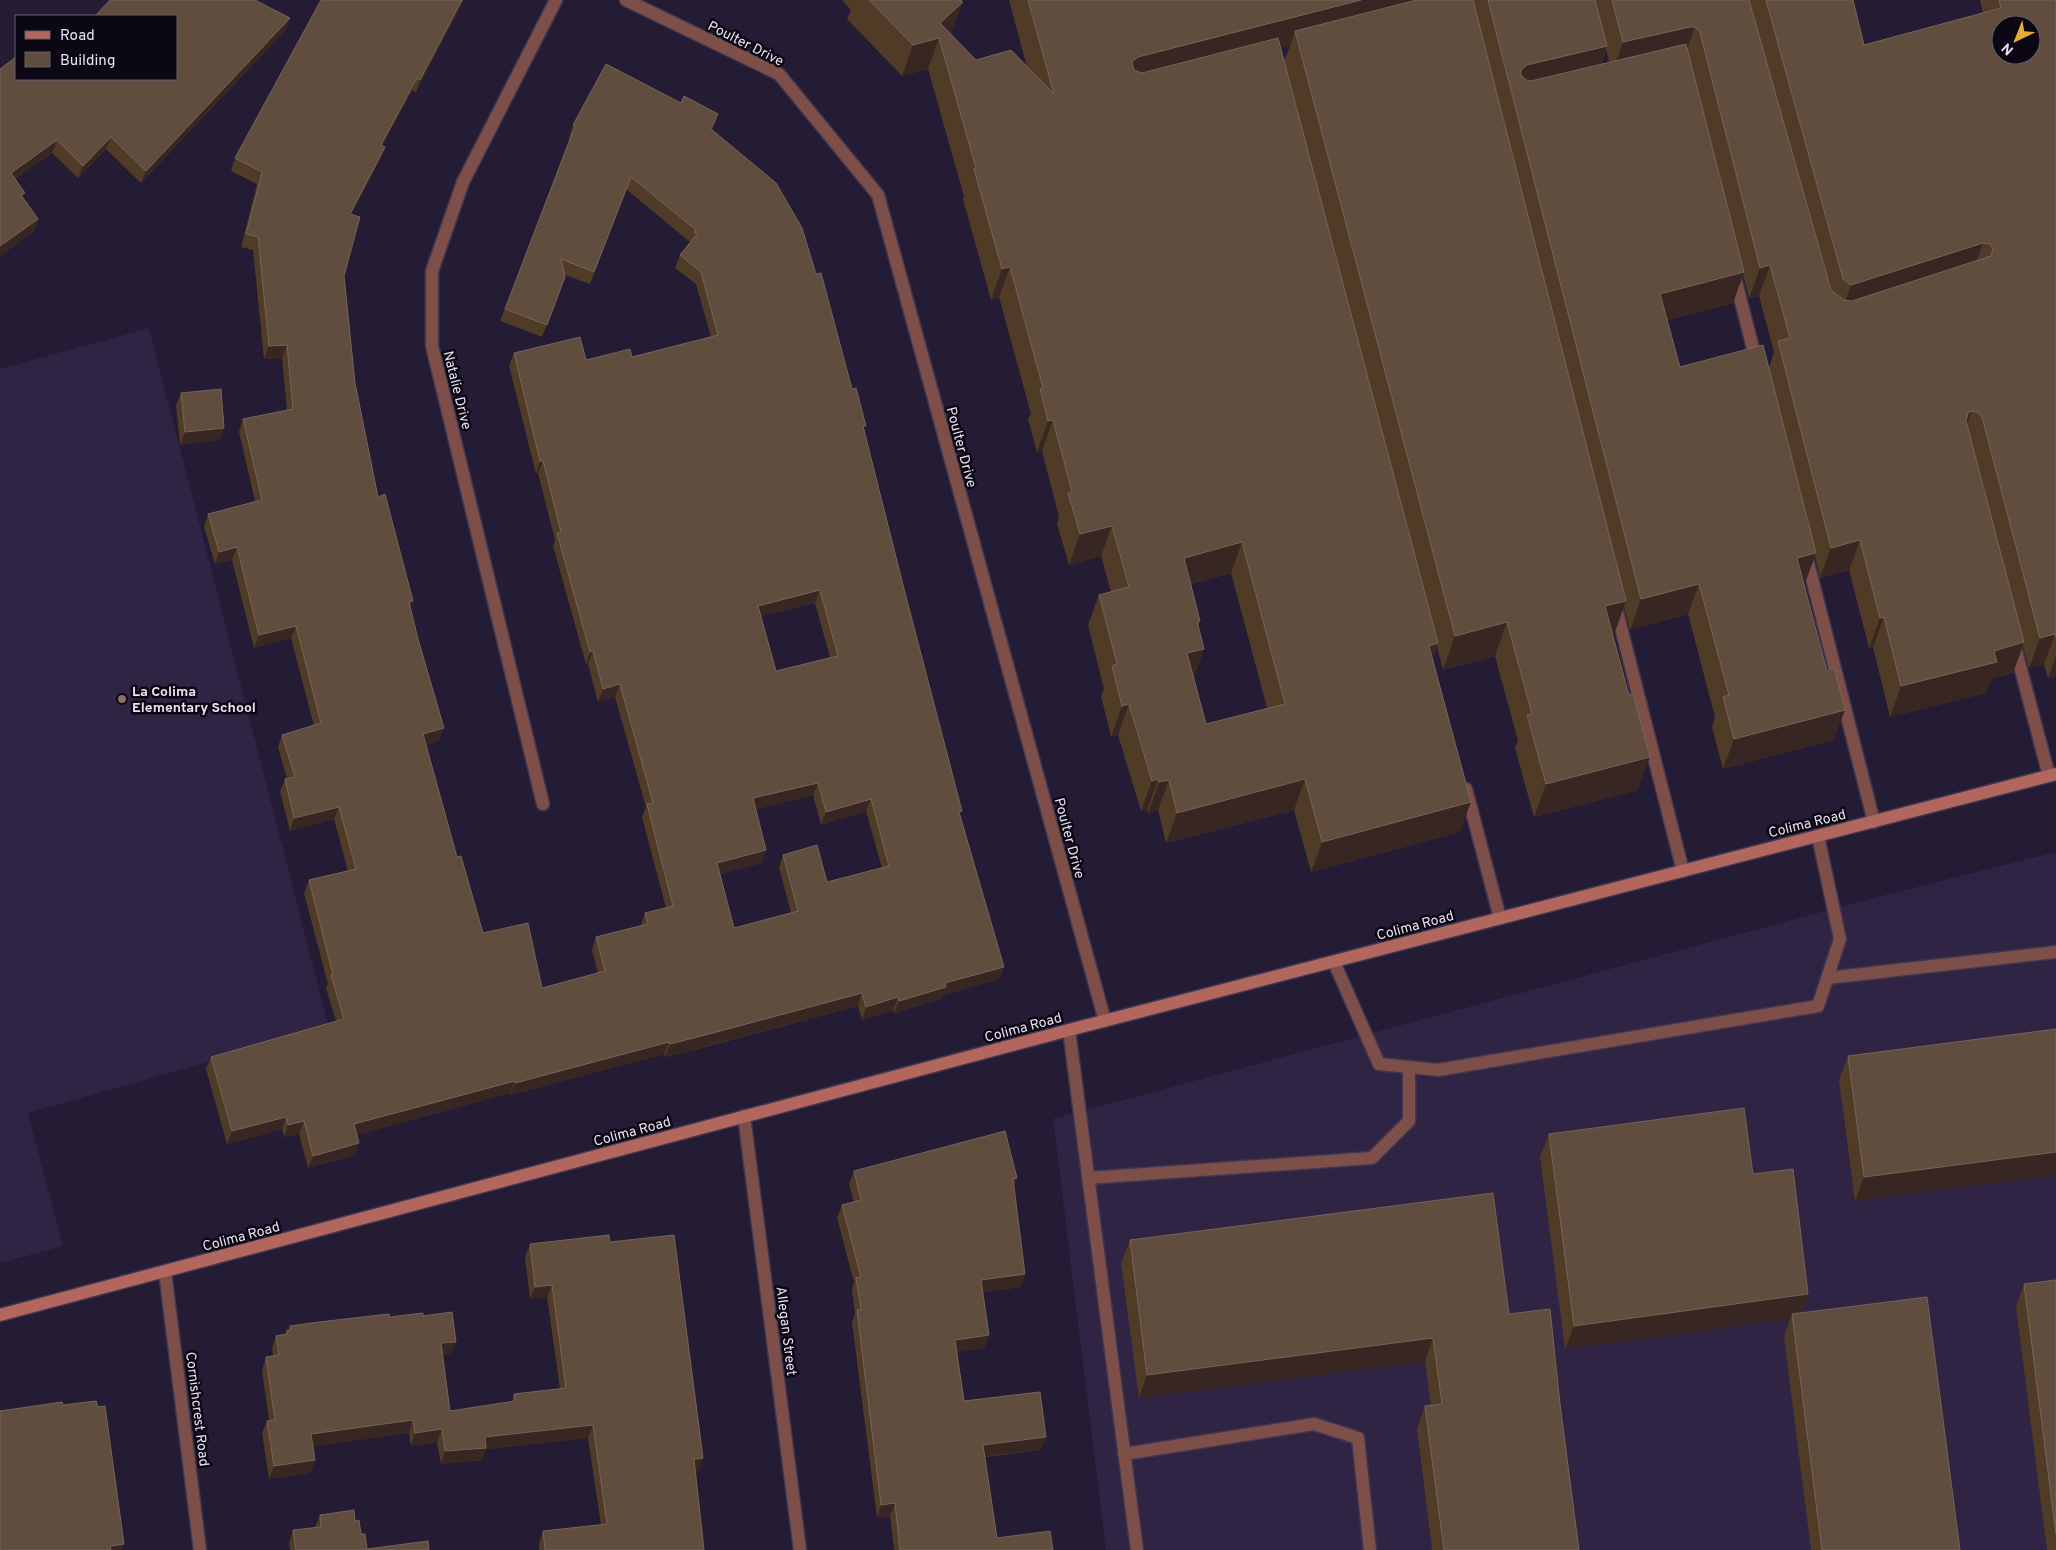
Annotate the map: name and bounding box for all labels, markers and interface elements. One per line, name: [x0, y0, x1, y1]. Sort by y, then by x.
legend: [15, 15, 178, 80]
north arrow: [1991, 15, 2041, 65]
street label: Poulter Drive: [705, 18, 786, 71]
text: Road: [60, 27, 95, 46]
text: N: [1999, 39, 2018, 58]
text: Building: [60, 52, 115, 71]
street label: Natalie Drive: [439, 349, 475, 431]
street label: Poulter Drive: [942, 405, 979, 490]
place label: La Colima Elementary School: [132, 684, 256, 717]
marker: La Colima Elementary School: [116, 693, 128, 705]
street label: Poulter Drive: [1050, 796, 1087, 881]
street label: Colima Road: [1767, 807, 1848, 842]
street label: Colima Road: [1375, 908, 1456, 945]
street label: Colima Road: [983, 1010, 1064, 1047]
street label: Colima Road: [592, 1114, 673, 1151]
street label: Colima Road: [201, 1219, 282, 1256]
street label: Allegan Street: [772, 1286, 799, 1377]
street label: Cornishcrest Road: [181, 1351, 212, 1467]

